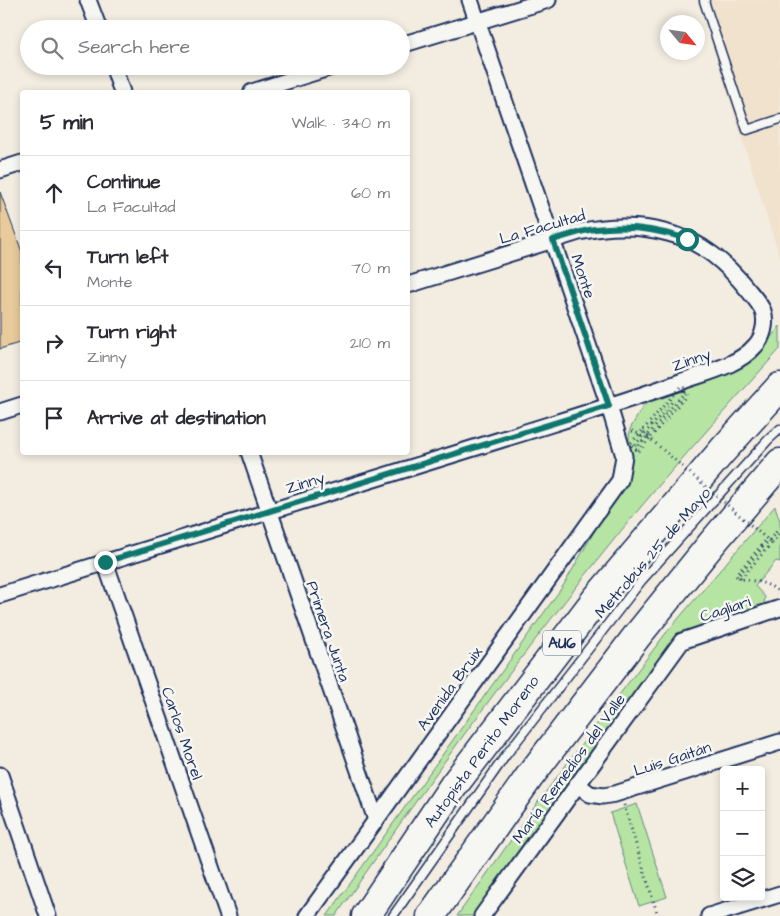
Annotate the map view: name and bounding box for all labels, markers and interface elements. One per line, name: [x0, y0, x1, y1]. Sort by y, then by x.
north arrow: [660, 15, 705, 60]
search box: [20, 20, 410, 75]
icon: search: [38, 34, 66, 62]
text: Search here: [78, 34, 190, 61]
text: 5 min: [40, 108, 93, 137]
text: Walk · 340 m: [291, 112, 390, 134]
text: Continue: [87, 169, 161, 196]
icon: ahead: [40, 179, 68, 207]
text: 60 m: [351, 182, 390, 204]
text: La Facultad: [87, 196, 175, 218]
street label: La Facultad: [497, 204, 588, 250]
route start: [676, 228, 699, 251]
text: Turn left: [87, 244, 168, 271]
street label: Monte: [565, 251, 601, 302]
icon: left: [40, 254, 68, 282]
text: 70 m: [351, 257, 390, 279]
text: Monte: [87, 271, 132, 293]
text: Turn right: [87, 319, 176, 346]
icon: right: [40, 329, 68, 357]
text: 210 m: [350, 332, 390, 354]
street label: Zinny: [669, 343, 714, 378]
text: Zinny: [87, 346, 127, 368]
icon: arrive: [40, 404, 68, 432]
text: Arrive at destination: [87, 405, 266, 432]
street label: Zinny: [283, 467, 328, 500]
street label: Metrobús 25 de Mayo: [590, 482, 717, 624]
route end: [94, 551, 117, 574]
street label: Primera Junta: [301, 578, 356, 685]
street label: Cagliari: [697, 590, 754, 628]
road number: AU6: [543, 630, 581, 656]
street label: Avenida Bruix: [412, 642, 488, 735]
street label: Autopista Perito Moreno: [419, 671, 544, 832]
street label: Carlos Morel: [156, 684, 208, 783]
street label: María Remedios del Valle: [507, 689, 631, 848]
street label: Luis Gaitán: [631, 736, 714, 782]
map controls: [720, 766, 765, 901]
button: +: [720, 766, 765, 811]
button: −: [720, 811, 765, 856]
button: layers: [720, 856, 765, 901]

